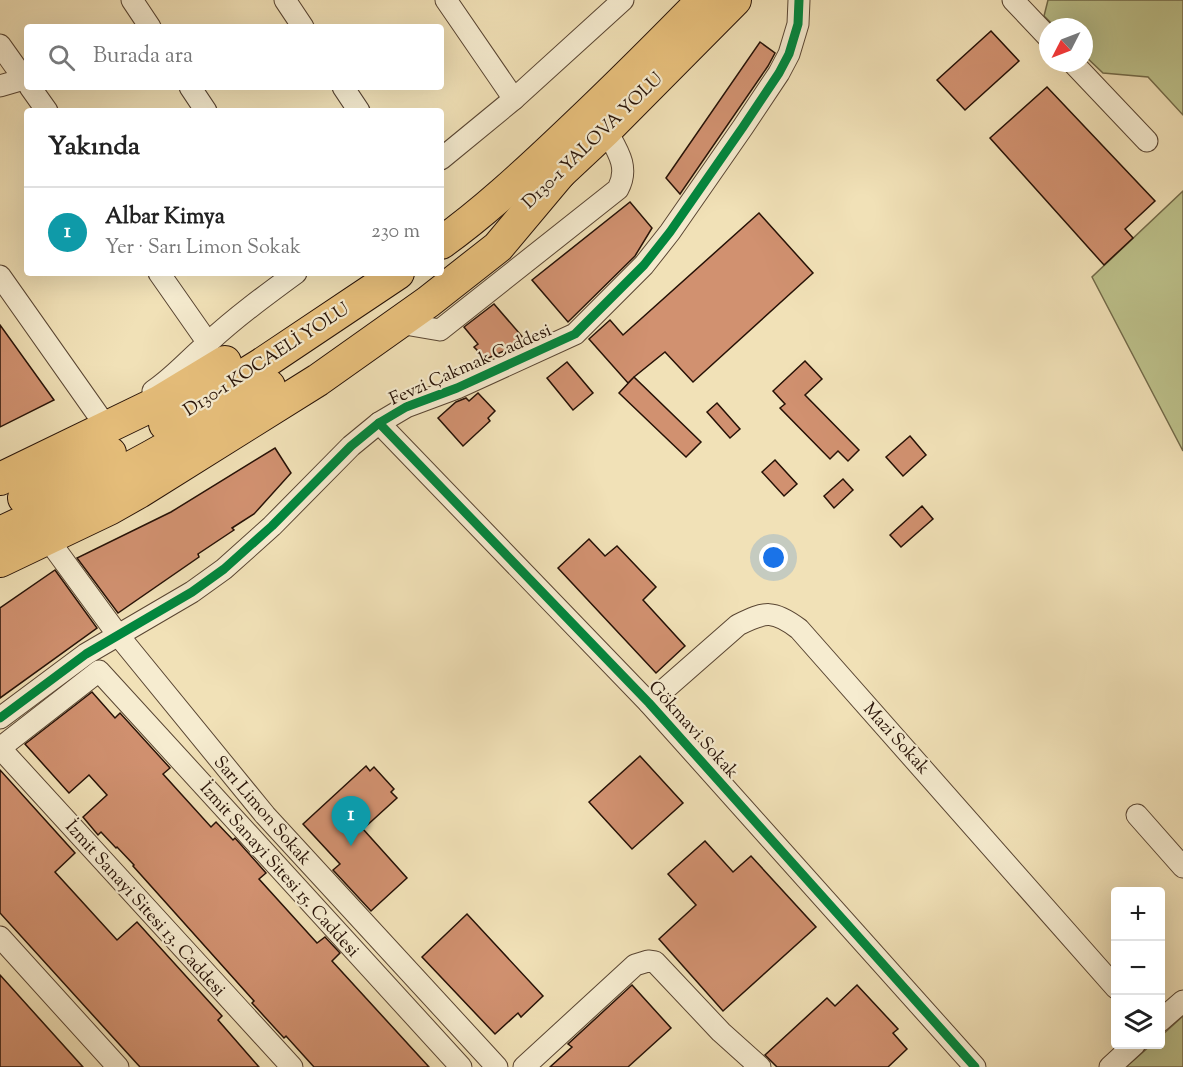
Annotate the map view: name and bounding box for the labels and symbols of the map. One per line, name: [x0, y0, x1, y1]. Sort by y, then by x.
north arrow: [1039, 18, 1093, 72]
street label: D130-1 YALOVA YOLU: [517, 67, 670, 216]
street label: D130-1 KOCAELİ YOLU: [179, 297, 355, 424]
street label: Fevzi Çakmak Caddesi: [386, 318, 556, 413]
your location: [759, 543, 788, 572]
street label: Gökmavi Sokak: [641, 676, 744, 785]
street label: Mazi Sokak: [856, 698, 935, 781]
street label: Sarı Limon Sokak: [206, 751, 317, 872]
street label: İzmit Sanayi Sitesi 15. Caddesi: [196, 777, 364, 961]
pin: 1: [332, 796, 370, 846]
street label: İzmit Sanayi Sitesi 13. Caddesi: [58, 815, 231, 1003]

